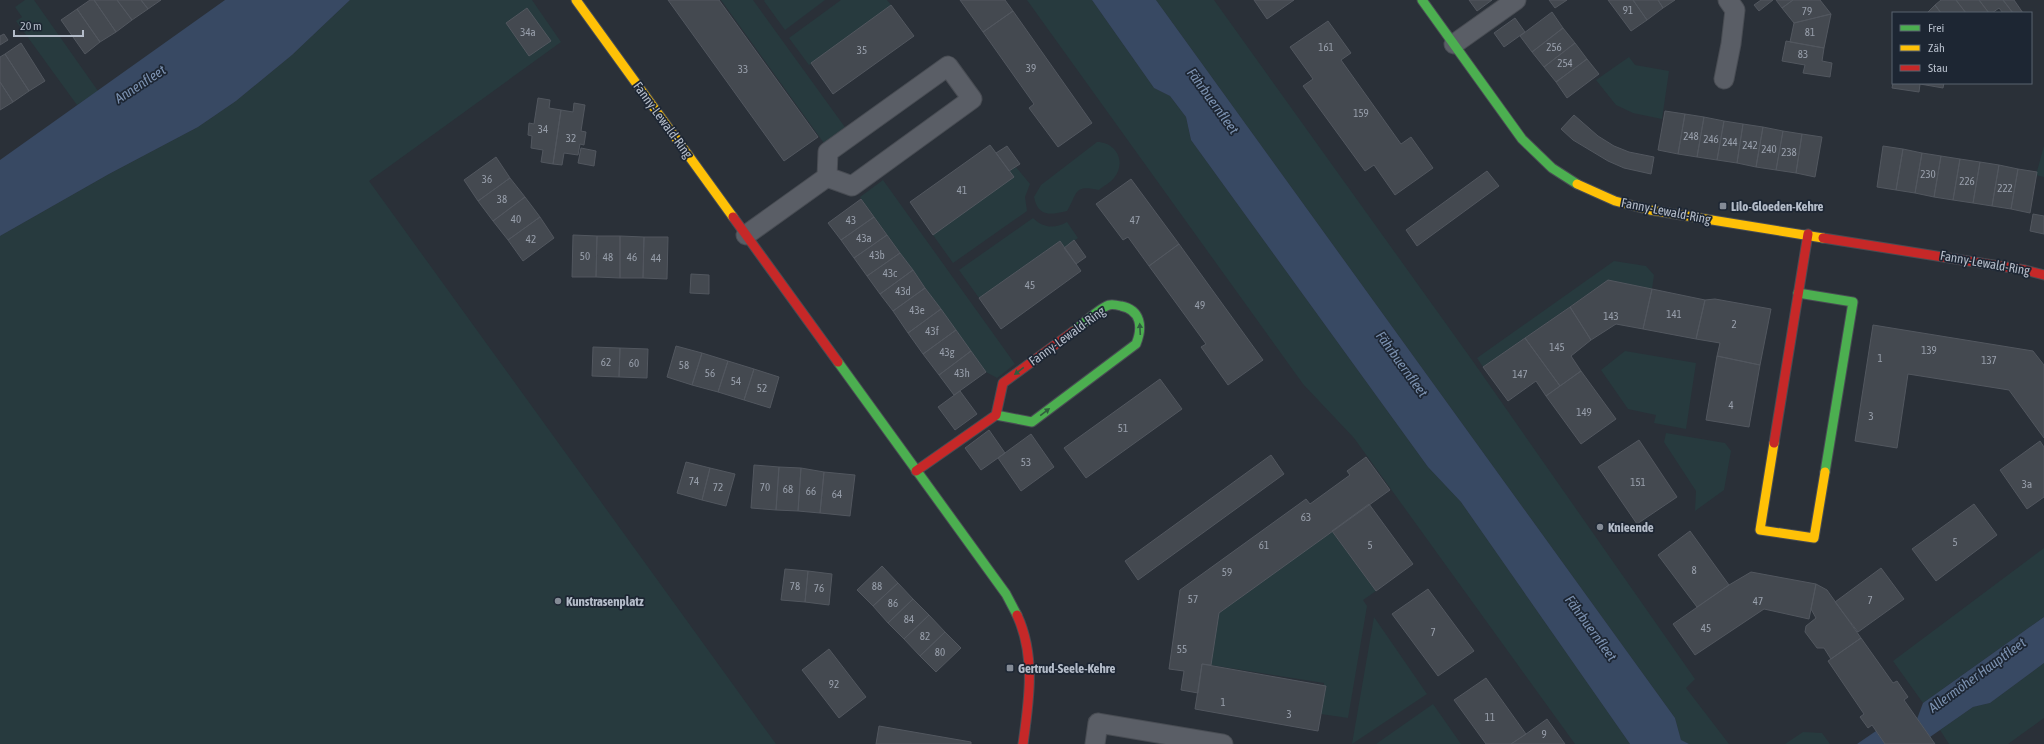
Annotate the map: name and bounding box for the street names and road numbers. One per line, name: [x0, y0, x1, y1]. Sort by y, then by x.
street label: Fanny-Lewald-Ring: [630, 79, 696, 161]
street label: Fanny-Lewald-Ring: [1620, 195, 1712, 227]
street label: Fanny-Lewald-Ring: [1939, 248, 2031, 278]
street label: Fanny-Lewald-Ring: [1026, 303, 1108, 369]

